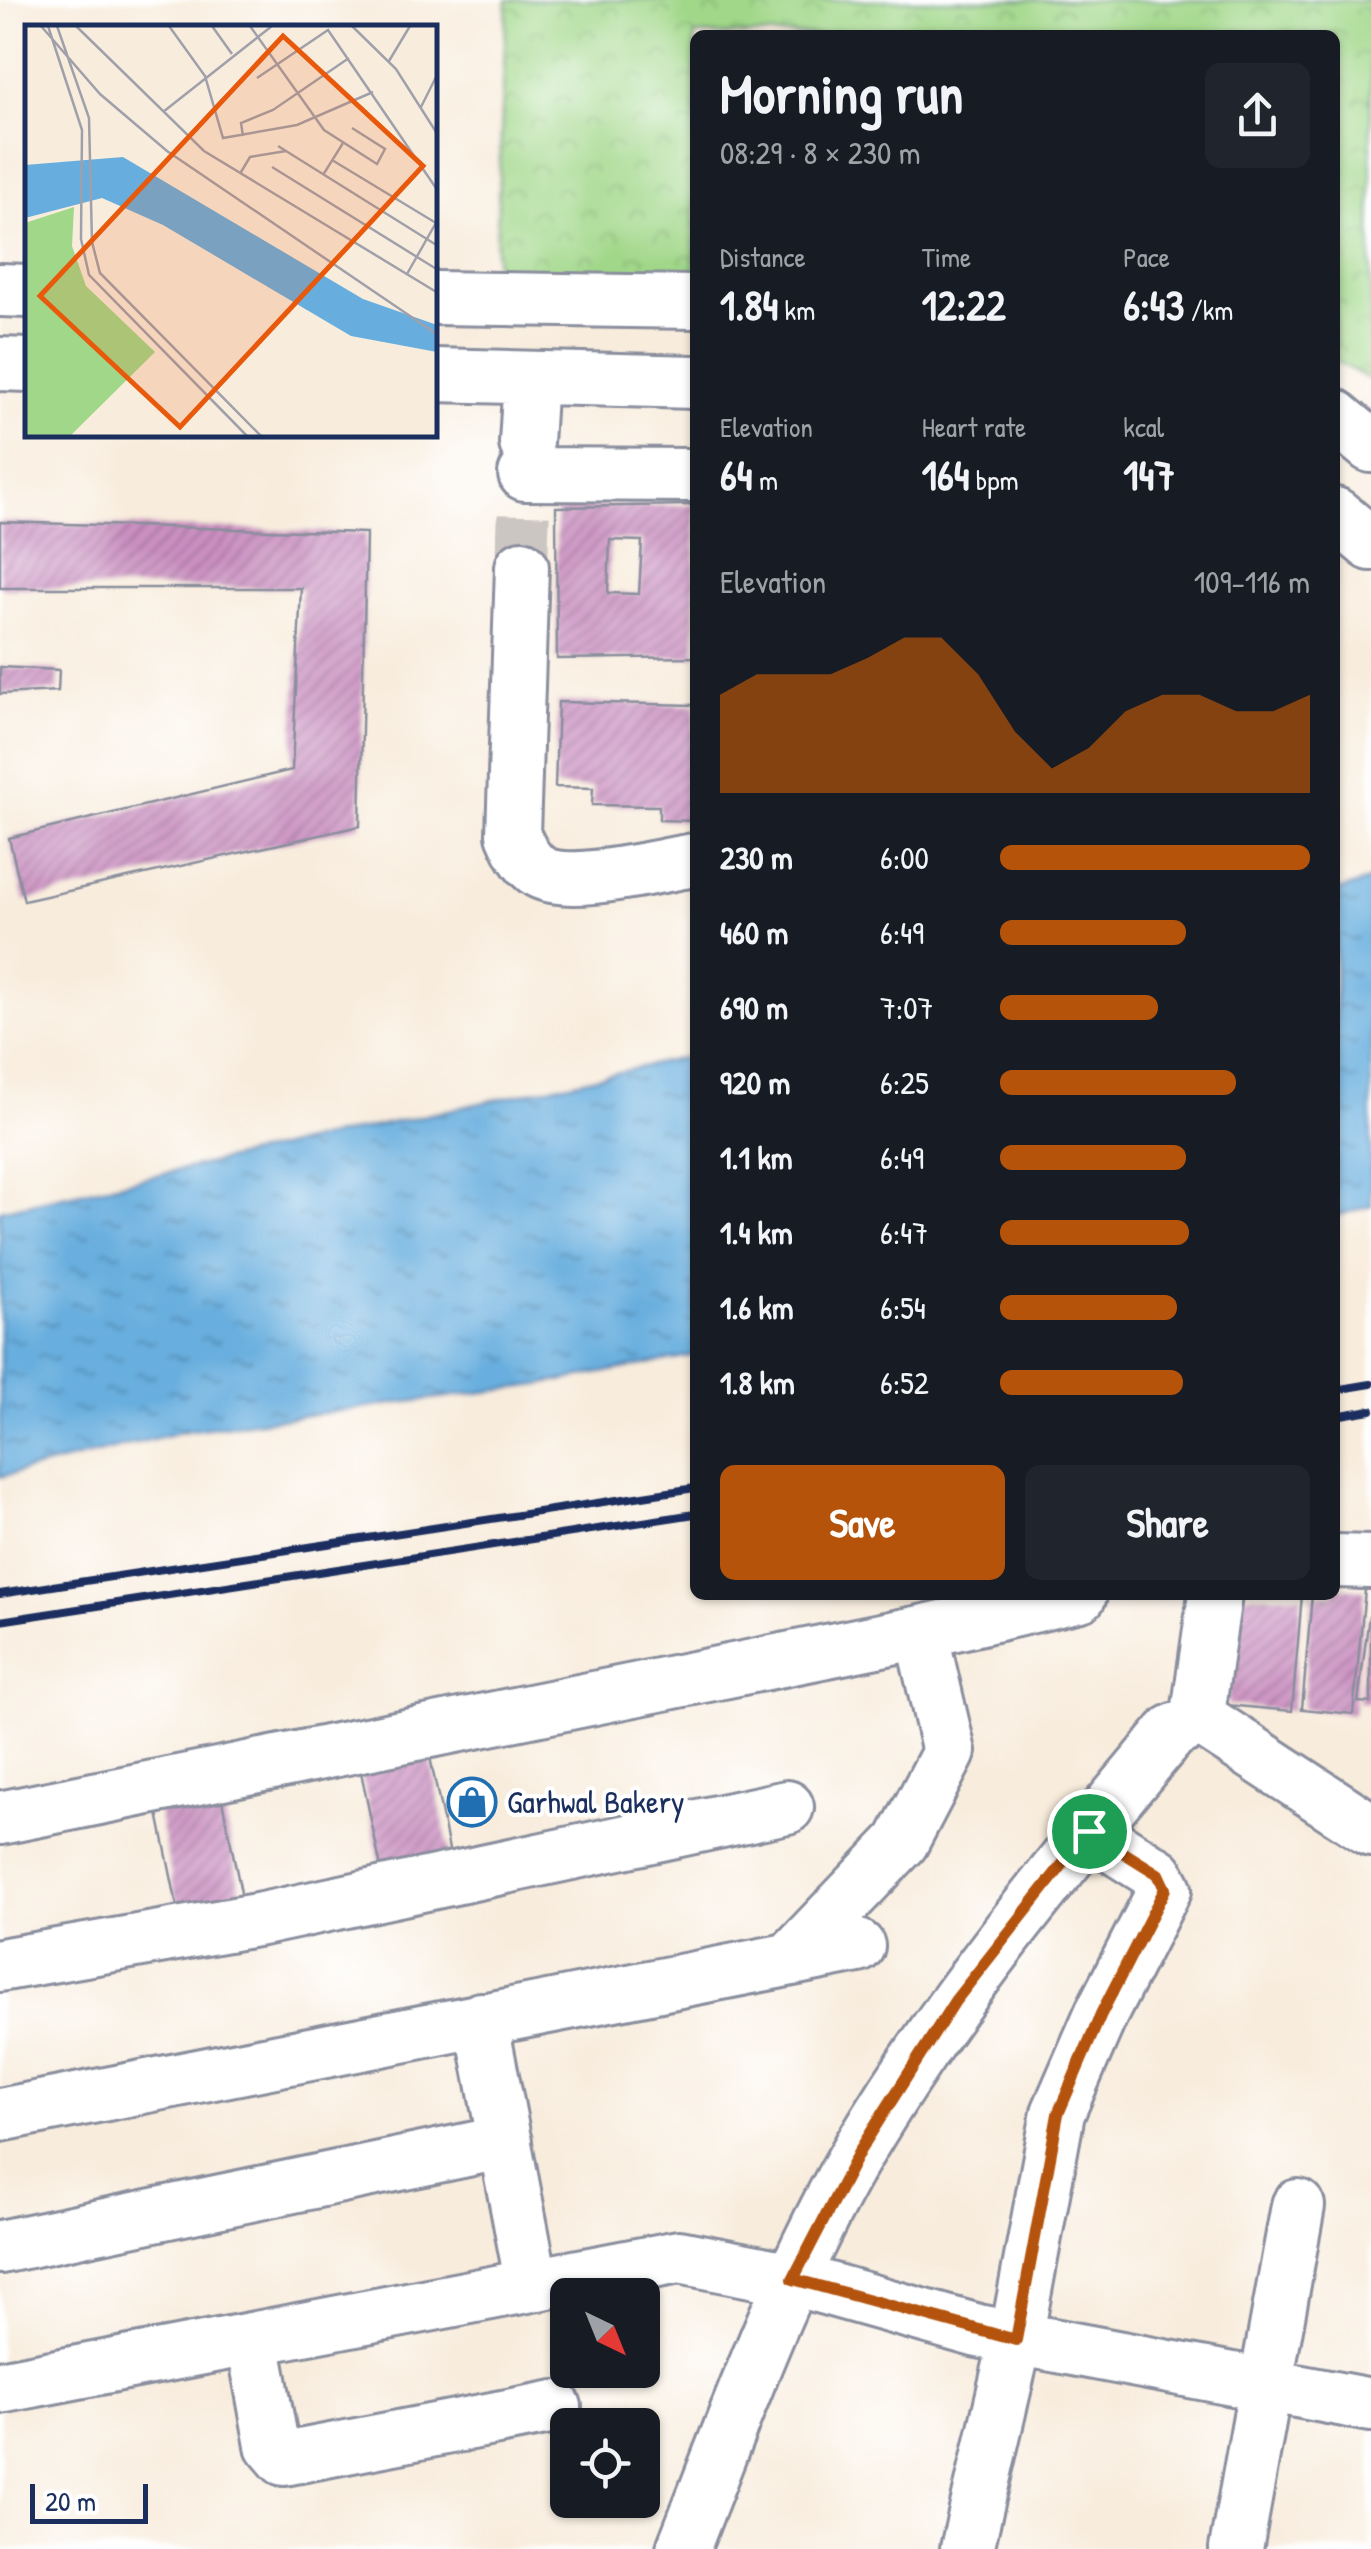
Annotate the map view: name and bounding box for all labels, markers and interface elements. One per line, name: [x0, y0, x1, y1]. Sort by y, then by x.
inset map: [25, 25, 438, 438]
text: Morning run: [720, 56, 963, 130]
button: share: [1205, 63, 1310, 168]
text: 08:29 · 8 × 230 m: [720, 131, 920, 174]
text: Distance: [720, 238, 806, 276]
text: Time: [922, 238, 971, 276]
text: Pace: [1123, 238, 1170, 276]
text: 1.84: [720, 276, 778, 333]
text: 12:22: [922, 276, 1006, 333]
text: 6:43: [1123, 276, 1184, 333]
text: km: [778, 291, 815, 329]
text: /km: [1184, 291, 1233, 329]
text: Elevation: [720, 408, 813, 446]
text: Heart rate: [922, 408, 1026, 446]
text: kcal: [1123, 408, 1164, 446]
text: 64: [720, 446, 753, 503]
text: 164: [922, 446, 969, 503]
text: 147: [1123, 446, 1175, 503]
text: m: [753, 461, 778, 499]
text: bpm: [969, 461, 1018, 499]
text: Elevation: [720, 560, 826, 603]
text: 109–116 m: [1194, 560, 1310, 603]
text: 230 m: [720, 836, 793, 879]
text: 6:00: [880, 836, 929, 879]
text: 460 m: [720, 911, 788, 954]
text: 6:49: [880, 911, 924, 954]
text: 690 m: [720, 986, 788, 1029]
text: 7:07: [880, 986, 933, 1029]
text: 920 m: [720, 1061, 790, 1104]
text: 6:25: [880, 1061, 929, 1104]
text: 1.1 km: [720, 1136, 792, 1179]
text: 6:49: [880, 1136, 924, 1179]
text: 1.4 km: [720, 1211, 793, 1254]
text: 6:47: [880, 1211, 928, 1254]
text: 1.6 km: [720, 1286, 794, 1329]
text: 6:54: [880, 1286, 926, 1329]
text: 1.8 km: [720, 1361, 795, 1404]
text: 6:52: [880, 1361, 929, 1404]
button: Save: [720, 1465, 1005, 1580]
button: Share: [1025, 1465, 1310, 1580]
shop icon: Garhwal Bakery: [446, 1776, 498, 1828]
place label: Garhwal Bakery: [507, 1780, 685, 1823]
pin: [1047, 1789, 1132, 1874]
icon: arrive: [1062, 1804, 1117, 1859]
north arrow: [550, 2278, 660, 2388]
map controls: [550, 2278, 660, 2518]
button: locate: [550, 2408, 660, 2518]
scale bar: [30, 2479, 148, 2524]
text: 20 m: [45, 2482, 96, 2520]

